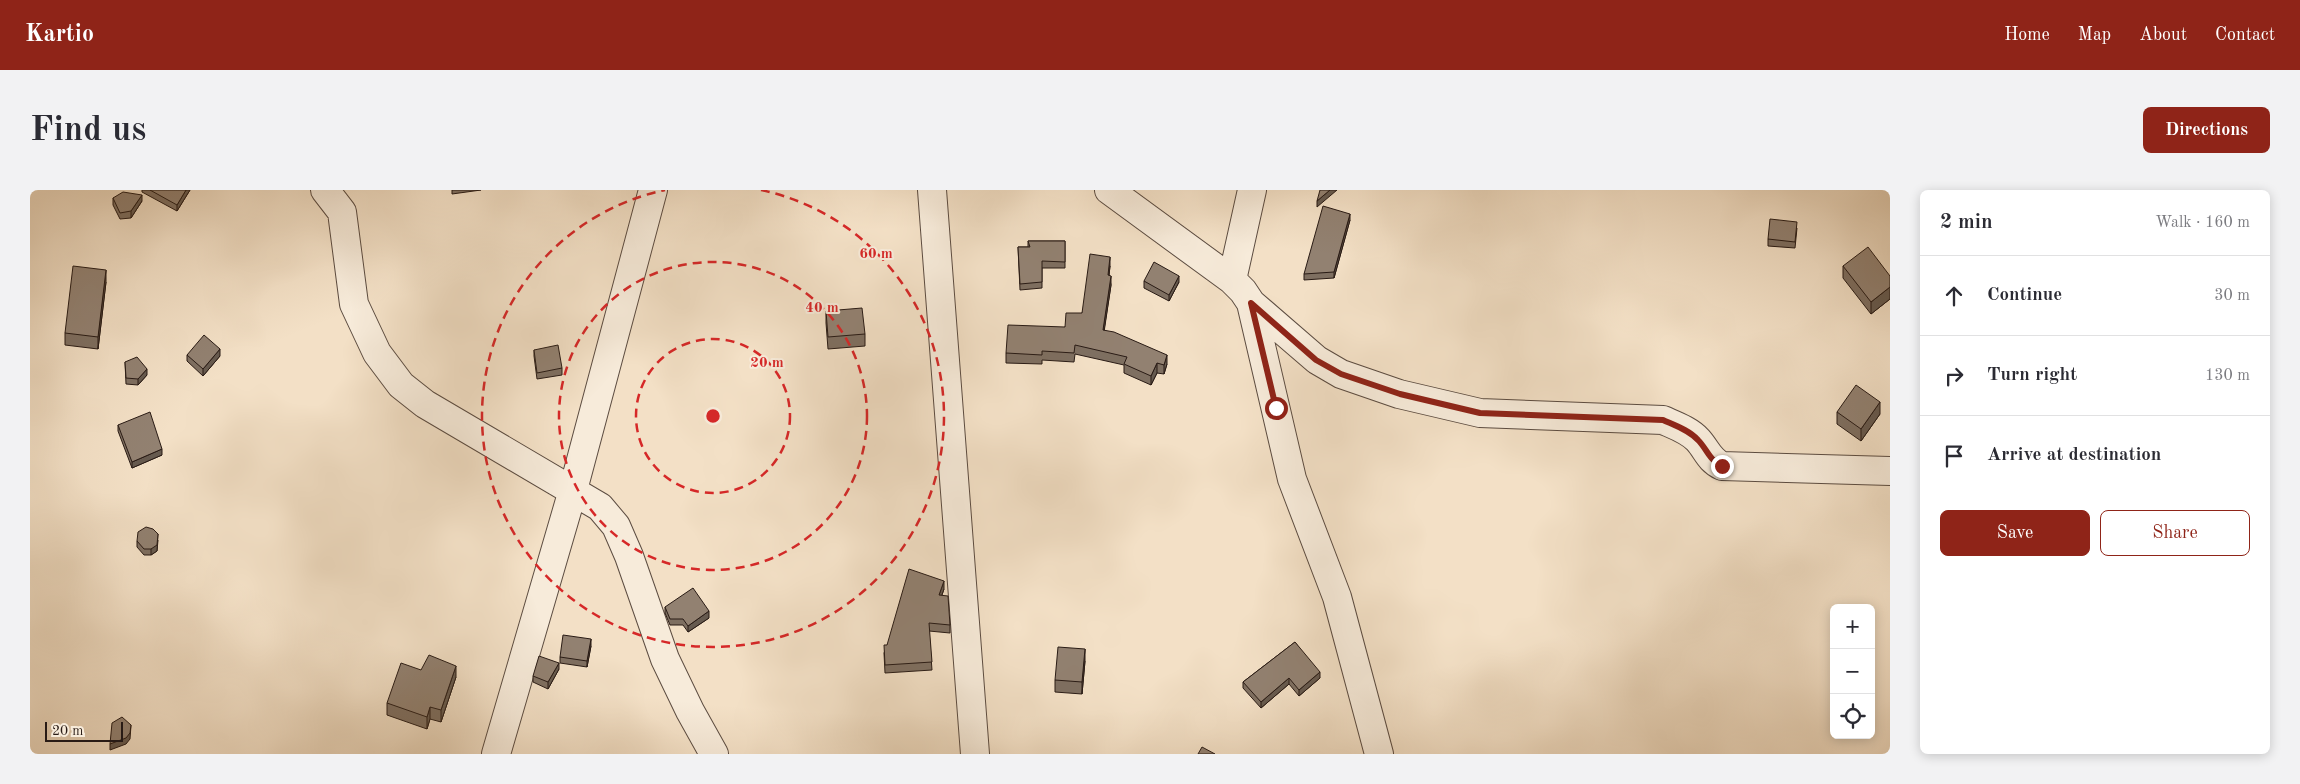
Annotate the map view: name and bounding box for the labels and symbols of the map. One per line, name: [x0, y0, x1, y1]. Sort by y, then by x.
text: 60 m: [859, 247, 893, 262]
text: 40 m: [805, 301, 839, 316]
text: 20 m: [750, 356, 784, 371]
route start: [1265, 397, 1288, 420]
centre of rings: [704, 407, 722, 425]
route end: [1711, 455, 1734, 478]
scale bar: [45, 719, 122, 742]

